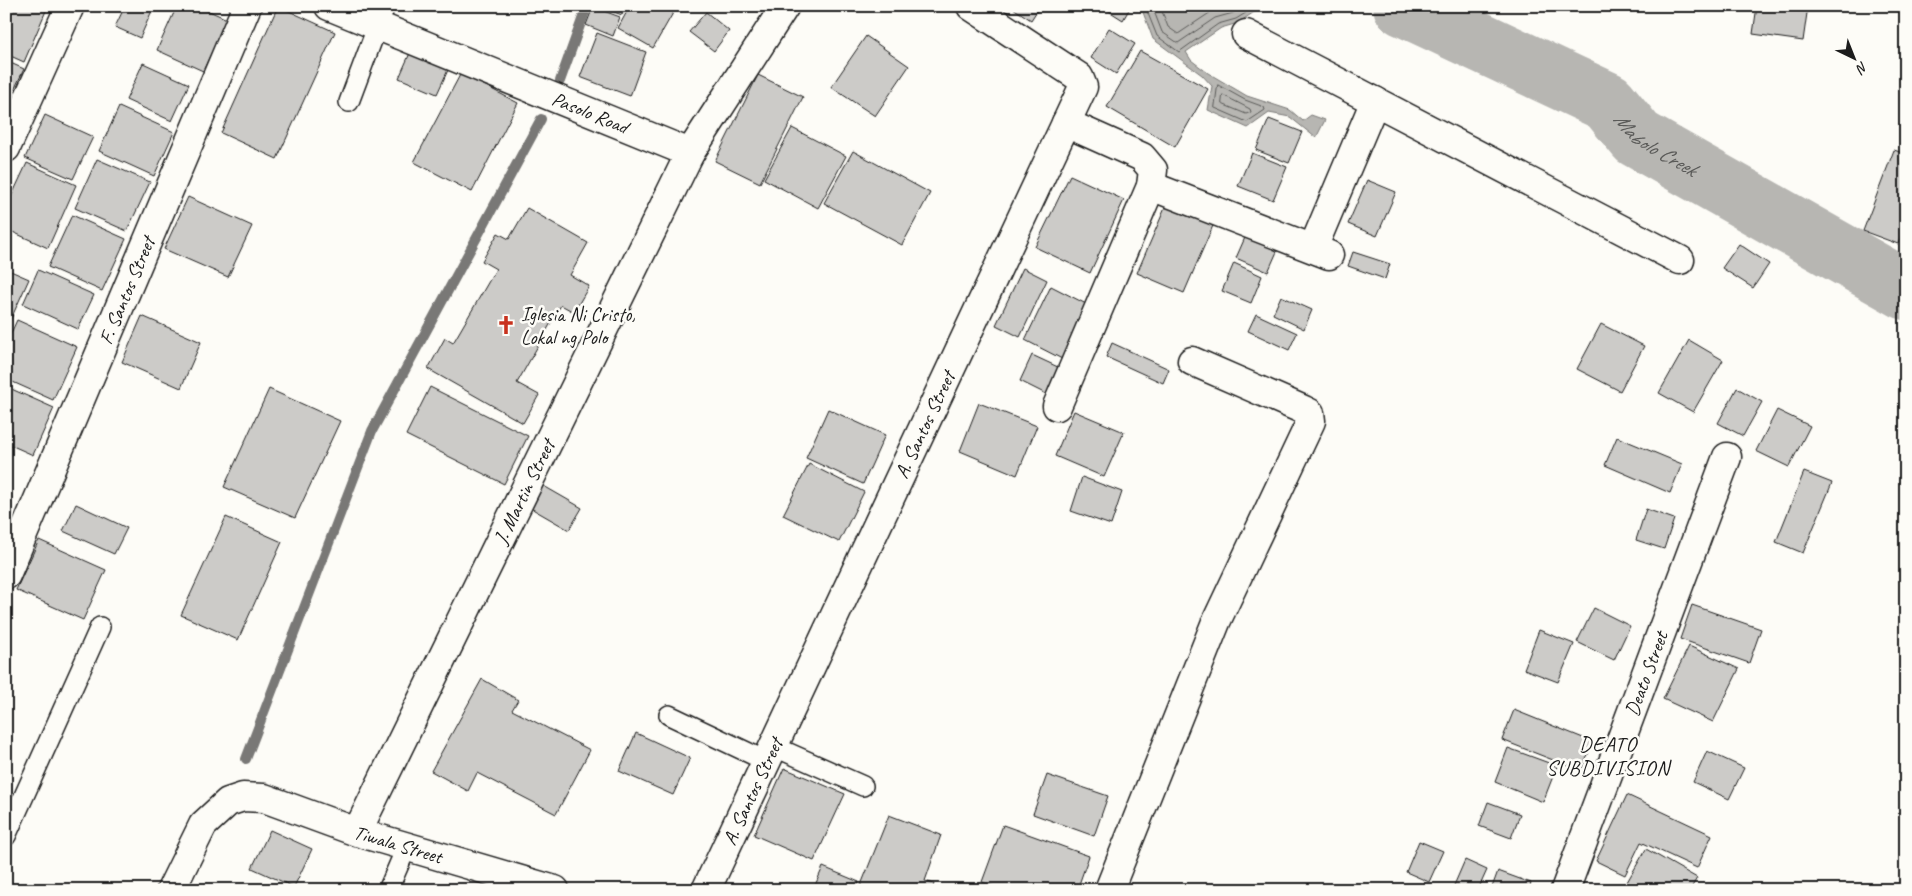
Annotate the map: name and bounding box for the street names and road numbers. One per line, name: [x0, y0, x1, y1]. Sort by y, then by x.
street label: Pasolo Road: [548, 86, 635, 141]
street label: F. Santos Street: [93, 230, 162, 348]
street label: A. Santos Street: [889, 364, 962, 482]
street label: J. Martin Street: [488, 433, 562, 549]
street label: Deato Street: [1619, 626, 1674, 719]
street label: A. Santos Street: [717, 731, 790, 849]
street label: Tiwala Street: [351, 820, 447, 870]

